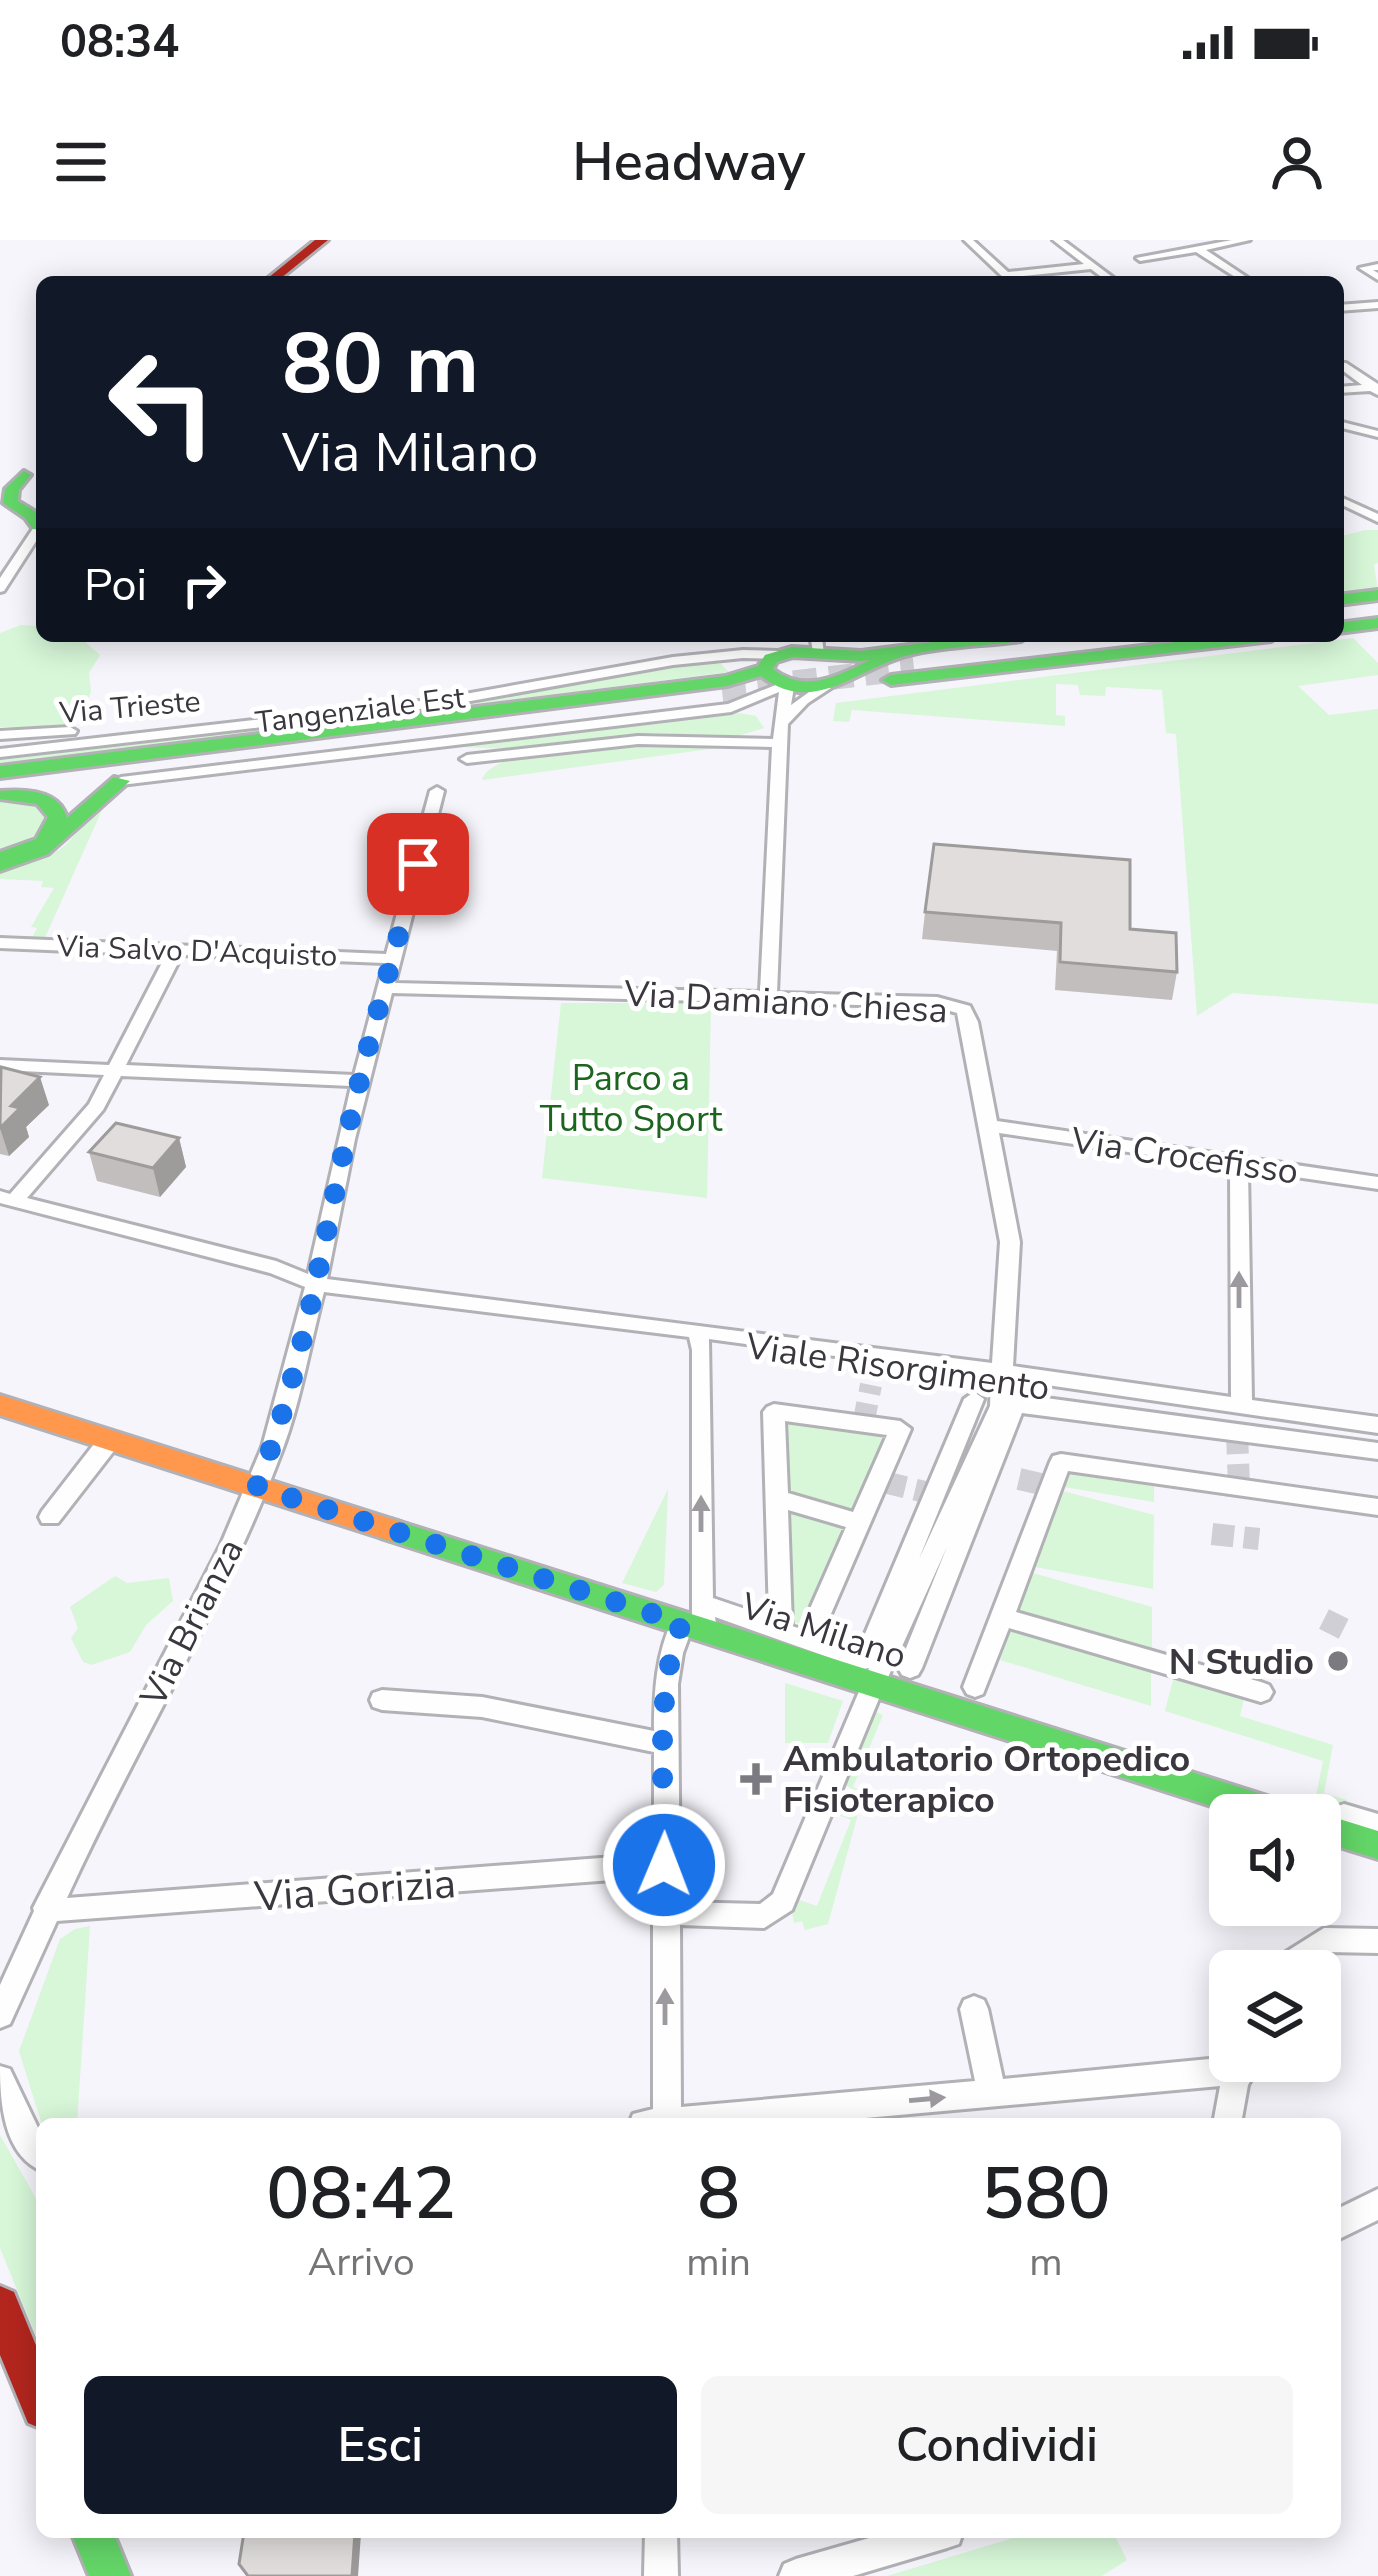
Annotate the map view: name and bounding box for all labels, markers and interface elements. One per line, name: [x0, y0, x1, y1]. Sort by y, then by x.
text: 08:34: [60, 12, 179, 73]
text: Headway: [572, 125, 806, 199]
icon: menu: [48, 129, 114, 195]
icon: person: [1264, 129, 1330, 195]
text: 80 m: [282, 307, 479, 422]
icon: left: [84, 324, 240, 480]
text: Via Milano: [282, 416, 538, 490]
icon: right: [171, 552, 237, 618]
text: Poi: [84, 555, 147, 616]
street label: Tangenziale Est: [253, 677, 468, 744]
street label: Via Trieste: [57, 681, 202, 734]
pin: [367, 813, 469, 915]
icon: arrive: [385, 831, 451, 897]
street label: Via Salvo D'Acquisto: [55, 926, 338, 977]
street label: Via Damiano Chiesa: [622, 970, 949, 1035]
park label: Parco a Tutto Sport: [540, 1054, 723, 1144]
street label: Via Crocefisso: [1067, 1116, 1301, 1197]
one-way arrow: [1230, 1270, 1249, 1308]
street label: Viale Risorgimento: [742, 1322, 1053, 1413]
one-way arrow: [691, 1494, 711, 1532]
street label: Via Brianza: [129, 1530, 256, 1716]
street label: Via Milano: [734, 1581, 912, 1681]
place label: N Studio: [1169, 1638, 1314, 1687]
marker: N Studio: [1325, 1648, 1351, 1674]
place label: Ambulatorio Ortopedico Fisioterapico: [783, 1735, 1190, 1825]
marker: Ambulatorio Ortopedico Fisioterapico: [740, 1763, 772, 1795]
map controls: [1209, 1794, 1341, 2082]
button: sound: [1209, 1794, 1341, 1926]
position arrow: [601, 1802, 727, 1928]
street label: Via Gorizia: [251, 1855, 458, 1926]
button: layers: [1209, 1950, 1341, 2082]
one-way arrow: [655, 1987, 674, 2025]
one-way arrow: [909, 2089, 946, 2108]
text: 08:42: [266, 2145, 456, 2243]
text: 8: [697, 2145, 740, 2243]
text: 580: [981, 2145, 1111, 2243]
text: Arrivo: [308, 2236, 415, 2289]
text: min: [686, 2236, 751, 2289]
text: m: [1029, 2236, 1063, 2289]
button: Esci: [84, 2376, 677, 2514]
button: Condividi: [701, 2376, 1293, 2514]

